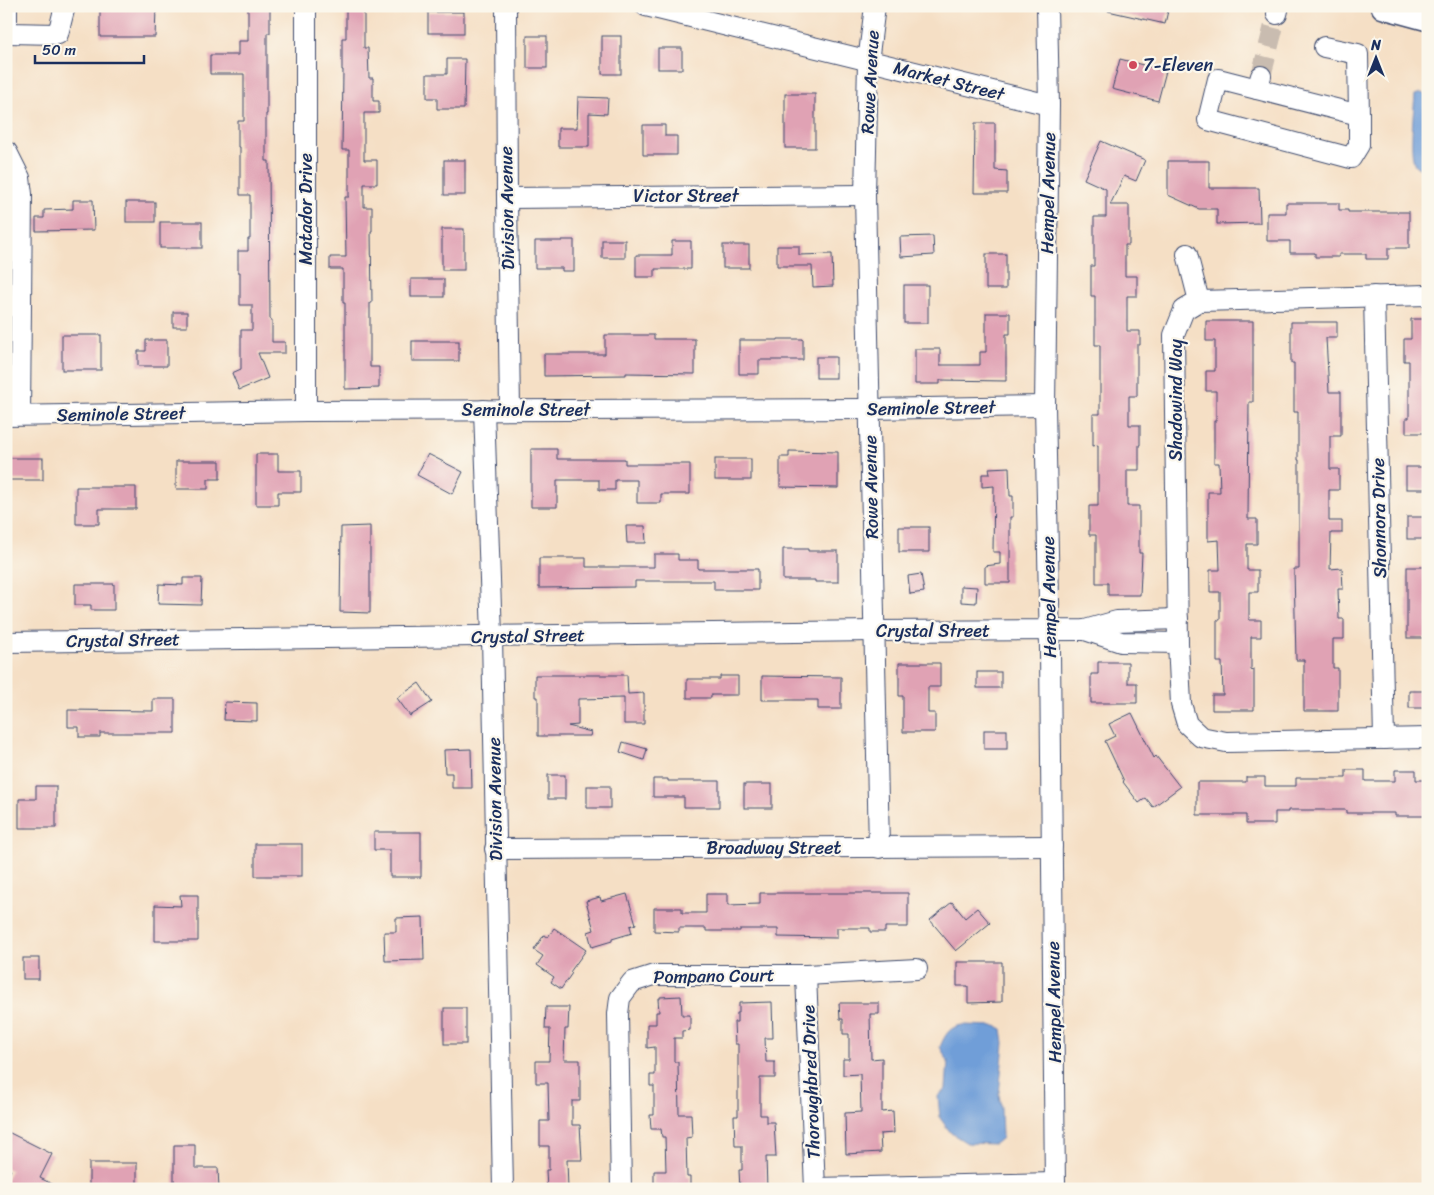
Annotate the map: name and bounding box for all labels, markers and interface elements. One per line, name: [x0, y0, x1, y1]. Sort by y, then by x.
street label: Rowe Avenue: [851, 29, 889, 135]
scale bar: [35, 32, 144, 64]
north arrow: [1352, 32, 1402, 82]
text: N: [1370, 33, 1381, 58]
text: 50 m: [42, 37, 77, 63]
place label: 7-Eleven: [1143, 49, 1214, 81]
street label: Market Street: [890, 52, 1009, 110]
marker: 7-Eleven: [1127, 59, 1139, 71]
street label: Hempel Avenue: [1031, 132, 1065, 254]
street label: Division Avenue: [490, 146, 524, 270]
street label: Matador Drive: [290, 153, 322, 265]
street label: Victor Street: [633, 180, 739, 212]
street label: Shadowind Way: [1160, 338, 1192, 461]
street label: Seminole Street: [866, 391, 996, 425]
street label: Seminole Street: [462, 394, 591, 426]
street label: Seminole Street: [56, 397, 186, 431]
street label: Rowe Avenue: [854, 435, 888, 539]
street label: Shonnora Drive: [1362, 458, 1396, 578]
street label: Hempel Avenue: [1032, 536, 1066, 658]
street label: Crystal Street: [876, 615, 990, 647]
street label: Crystal Street: [471, 619, 585, 653]
street label: Crystal Street: [66, 623, 180, 657]
street label: Division Avenue: [478, 737, 512, 861]
street label: Broadway Street: [707, 832, 842, 864]
street label: Hempel Avenue: [1037, 941, 1071, 1063]
street label: Pompano Court: [653, 959, 775, 993]
street label: Thoroughbred Drive: [792, 1004, 830, 1159]

